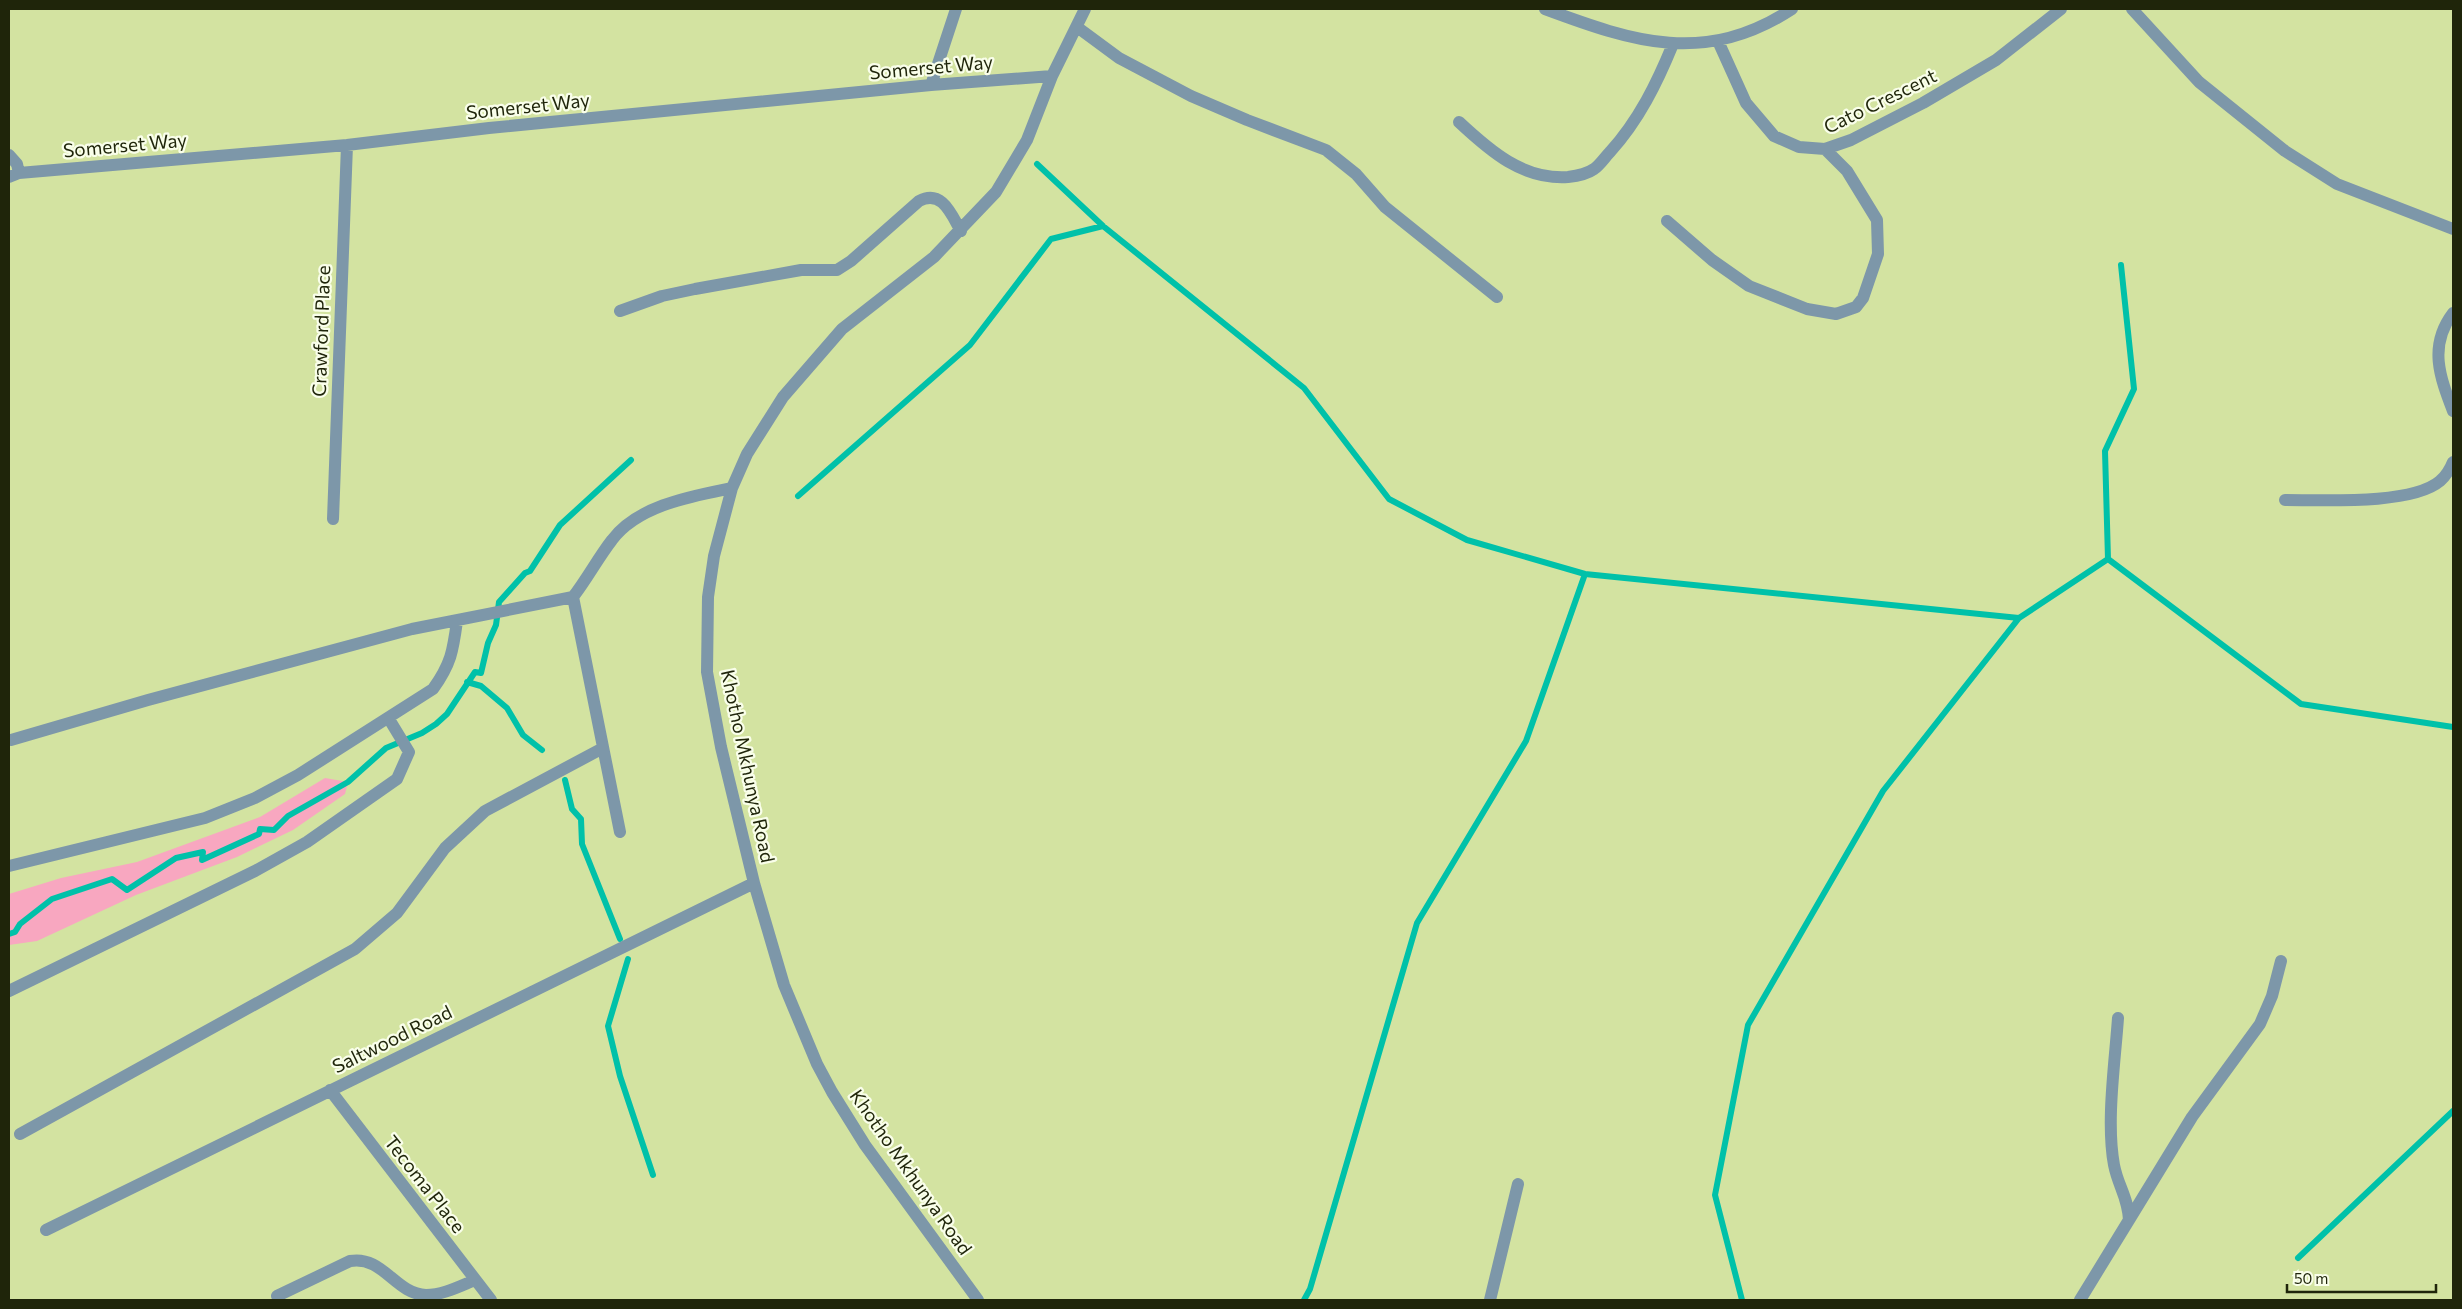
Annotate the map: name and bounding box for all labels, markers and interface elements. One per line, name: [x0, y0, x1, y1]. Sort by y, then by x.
street label: Somerset Way: [868, 50, 994, 83]
street label: Cato Crescent: [1820, 63, 1940, 138]
street label: Somerset Way: [465, 88, 591, 123]
street label: Somerset Way: [62, 128, 188, 161]
street label: Crawford Place: [307, 265, 334, 397]
street label: Khotho Mkhunya Road: [717, 667, 780, 865]
street label: Saltwood Road: [328, 1000, 455, 1077]
street label: Khotho Mkhunya Road: [846, 1085, 977, 1259]
street label: Tecoma Place: [380, 1130, 471, 1237]
scale bar: [2287, 1262, 2436, 1294]
text: 50 m: [2294, 1269, 2328, 1287]

